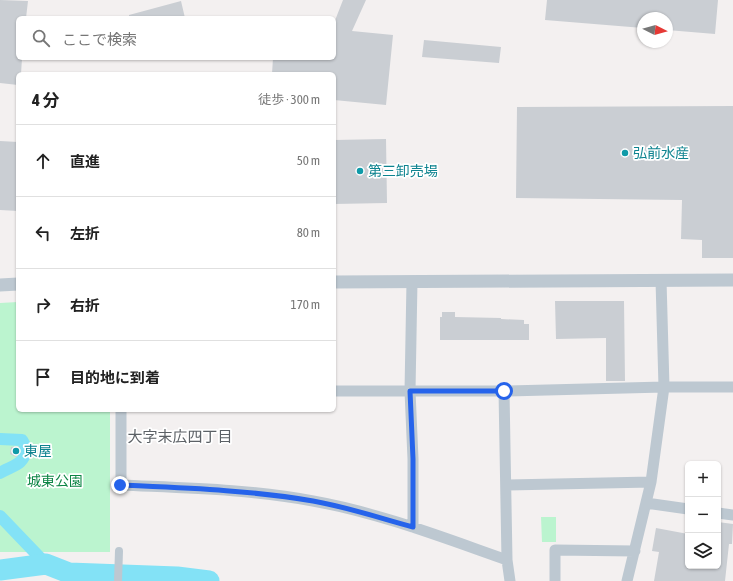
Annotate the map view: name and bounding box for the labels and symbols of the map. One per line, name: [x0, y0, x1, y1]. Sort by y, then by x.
north arrow: [637, 12, 673, 48]
place label: 弘前水産: [633, 145, 689, 161]
marker: 弘前水産: [620, 148, 630, 158]
place label: 第三卸売場: [368, 163, 438, 179]
marker: 第三卸売場: [355, 166, 365, 176]
route start: [495, 382, 513, 400]
district label: 大字末広四丁目: [127, 428, 233, 445]
place label: 東屋: [24, 443, 52, 459]
marker: 東屋: [11, 446, 21, 456]
park label: 城東公園: [27, 473, 83, 489]
route end: [111, 476, 129, 494]

